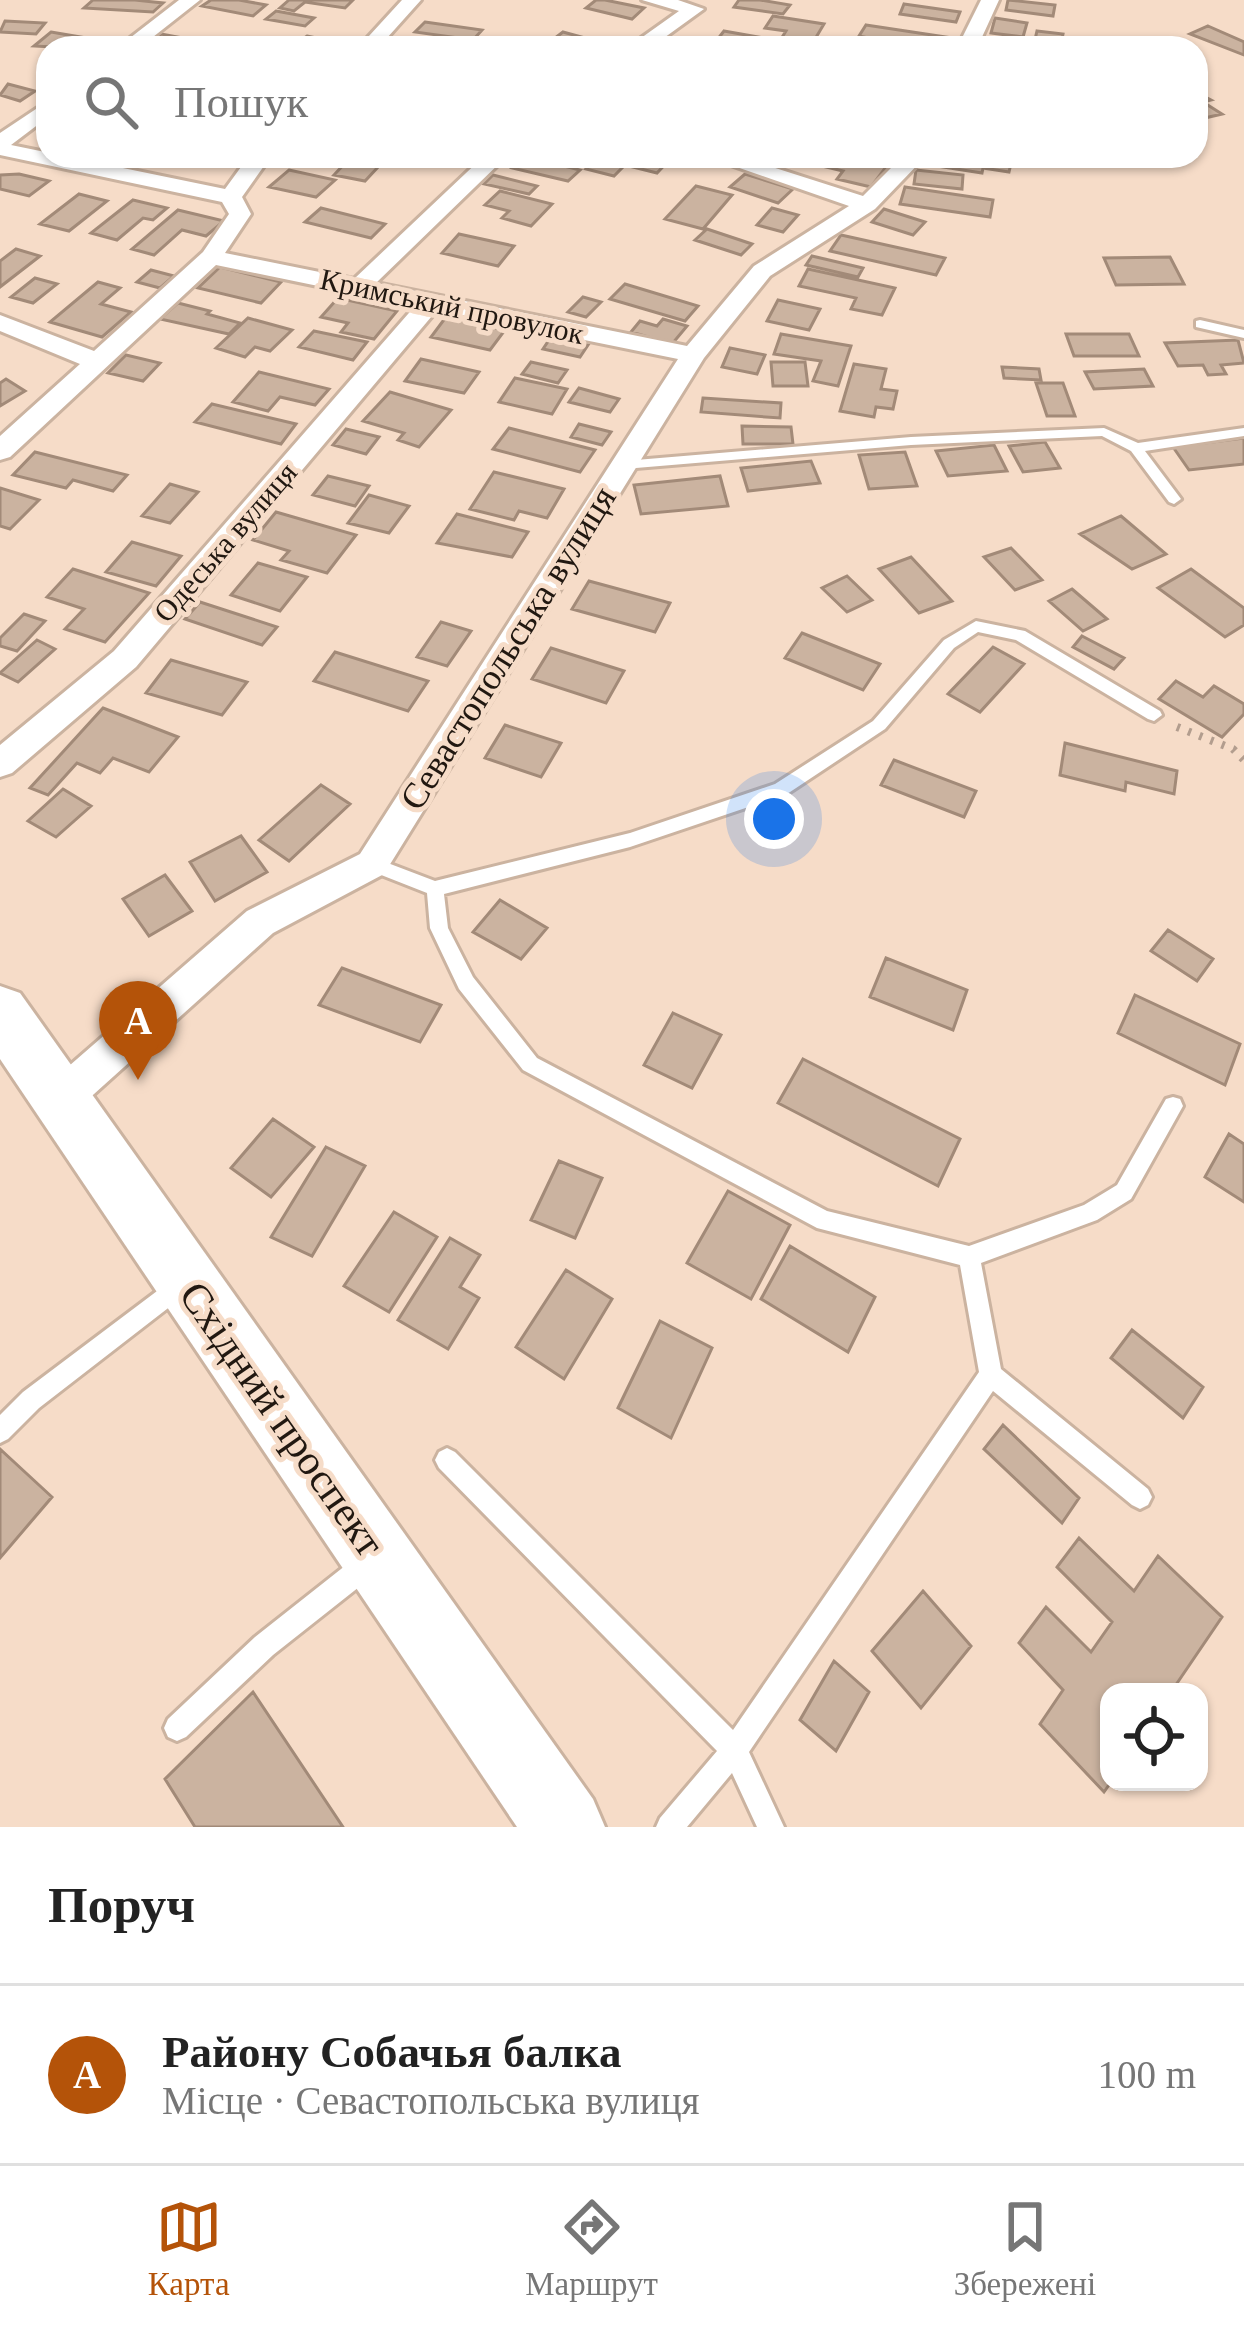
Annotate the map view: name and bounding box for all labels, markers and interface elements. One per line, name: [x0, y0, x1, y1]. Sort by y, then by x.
search box: [36, 36, 1208, 168]
icon: search: [78, 69, 144, 135]
text: Пошук: [174, 77, 308, 127]
street label: Кримський провулок: [317, 262, 587, 350]
street label: Одеська вулиця: [147, 455, 303, 628]
street label: Севастопольська вулиця: [392, 479, 624, 817]
your location: [744, 789, 804, 849]
pin: A: [99, 981, 177, 1080]
street label: Східний проспект: [170, 1273, 394, 1565]
map controls: [1100, 1683, 1208, 1791]
button: locate: [1100, 1683, 1208, 1791]
text: Поруч: [48, 1877, 195, 1933]
text: Району Собачья балка: [162, 2027, 621, 2077]
text: A: [73, 2053, 101, 2096]
text: 100 m: [1097, 2053, 1196, 2096]
text: Місце · Севастопольська вулиця: [162, 2079, 699, 2122]
tab: Карта: [148, 2194, 230, 2303]
tab: Маршрут: [525, 2194, 658, 2303]
tab: Збережені: [954, 2194, 1096, 2303]

